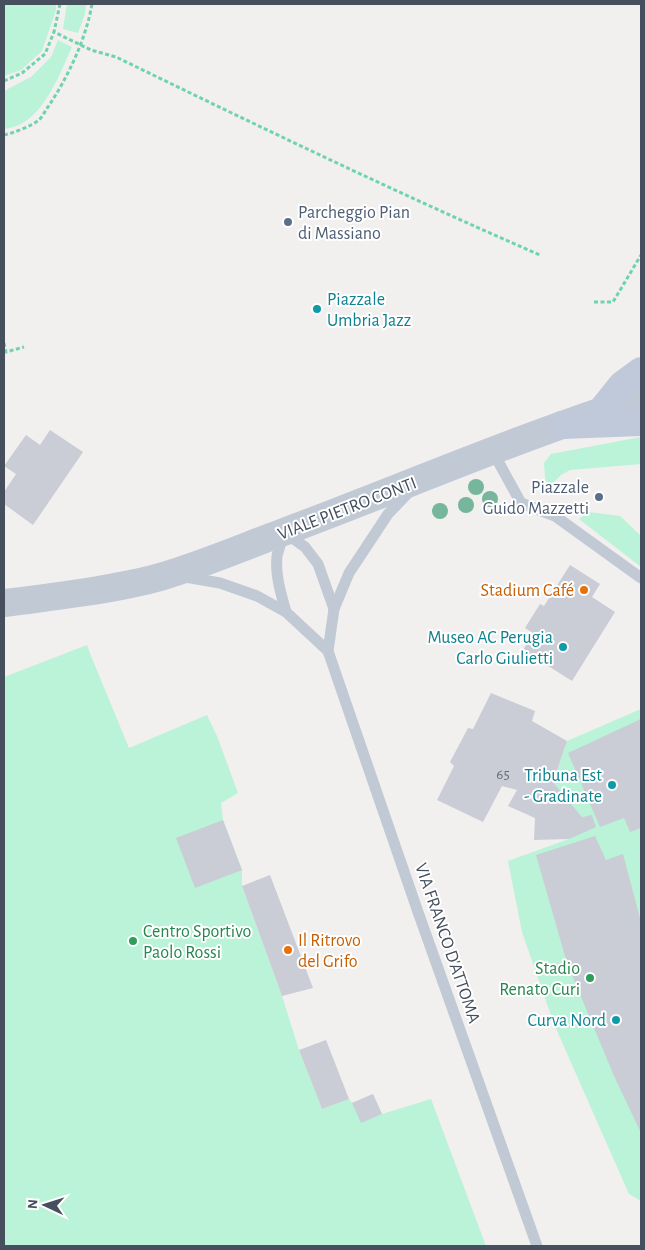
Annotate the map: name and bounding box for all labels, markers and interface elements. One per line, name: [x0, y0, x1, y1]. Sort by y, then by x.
place label: Parcheggio Pian di Massiano: [298, 204, 410, 243]
marker: Parcheggio Pian di Massiano: [282, 216, 294, 228]
place label: Piazzale Umbria Jazz: [327, 291, 411, 330]
marker: Piazzale Umbria Jazz: [311, 303, 323, 315]
street label: VIALE PIETRO CONTI: [276, 474, 419, 544]
place label: Piazzale Guido Mazzetti: [483, 479, 589, 518]
marker: Piazzale Guido Mazzetti: [593, 491, 605, 503]
place label: Stadium Café: [480, 582, 574, 600]
marker: Stadium Café: [578, 584, 590, 596]
place label: Museo AC Perugia Carlo Giulietti: [427, 629, 553, 668]
marker: Museo AC Perugia Carlo Giulietti: [557, 641, 569, 653]
house number: 65: [496, 767, 510, 782]
place label: Tribuna Est - Gradinate: [524, 767, 602, 806]
marker: Tribuna Est - Gradinate: [606, 779, 618, 791]
street label: VIA FRANCO D'ATTOMA: [411, 861, 483, 1026]
place label: Centro Sportivo Paolo Rossi: [143, 923, 252, 962]
place label: Il Ritrovo del Grifo: [298, 932, 361, 971]
marker: Centro Sportivo Paolo Rossi: [127, 935, 139, 947]
marker: Il Ritrovo del Grifo: [282, 944, 294, 956]
place label: Stadio Renato Curi: [499, 960, 580, 999]
marker: Stadio Renato Curi: [584, 972, 596, 984]
place label: Curva Nord: [528, 1012, 606, 1030]
marker: Curva Nord: [610, 1014, 622, 1026]
north arrow: [20, 1180, 70, 1230]
text: N: [26, 1199, 40, 1210]

